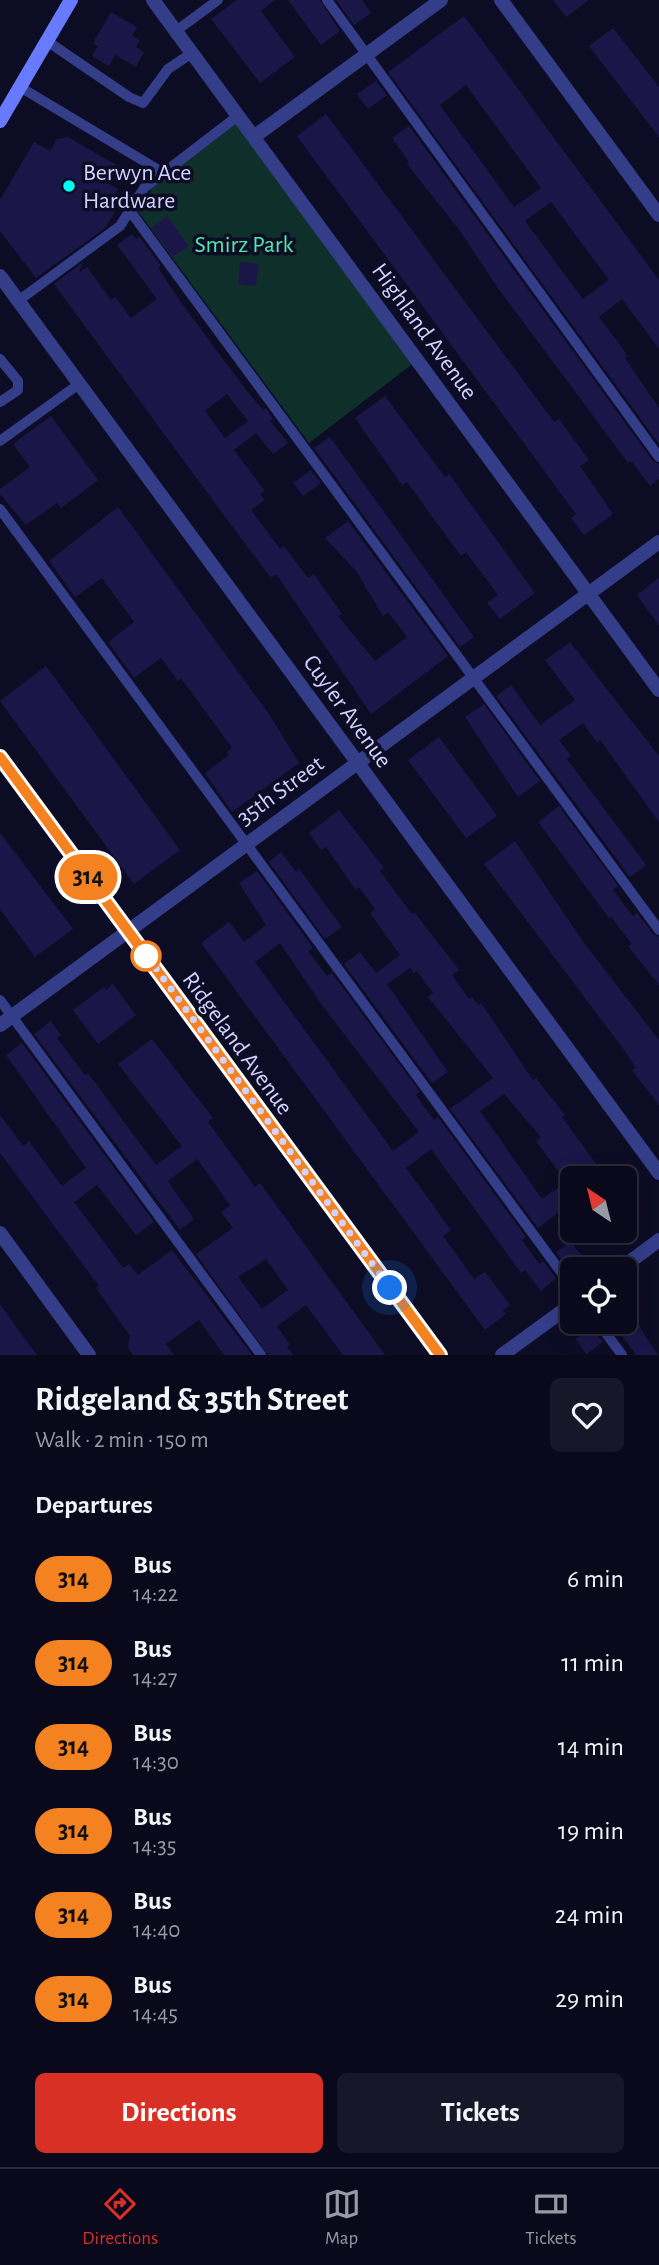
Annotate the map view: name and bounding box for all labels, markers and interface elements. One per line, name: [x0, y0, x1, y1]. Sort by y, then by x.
place label: Berwyn Ace Hardware: [83, 161, 191, 213]
marker: Berwyn Ace Hardware: [61, 178, 77, 194]
park label: Smirz Park: [194, 233, 294, 257]
street label: Highland Avenue: [367, 259, 481, 404]
street label: Cuyler Avenue: [298, 651, 396, 772]
street label: 35th Street: [233, 751, 329, 830]
line badge: 314: [48, 854, 128, 900]
text: 314: [72, 865, 104, 889]
unlabelled marker: [131, 941, 161, 971]
street label: Ridgeland Avenue: [178, 968, 297, 1119]
north arrow: [560, 1166, 637, 1242]
map controls: [560, 1166, 637, 1334]
button: locate: [560, 1257, 637, 1334]
your location: [372, 1270, 407, 1305]
button: heart: [550, 1378, 624, 1452]
text: Ridgeland & 35th Street: [35, 1384, 348, 1417]
text: Walk · 2 min · 150 m: [35, 1429, 209, 1452]
text: Departures: [35, 1492, 153, 1518]
text: Bus: [133, 1552, 172, 1578]
text: 6 min: [567, 1566, 624, 1592]
text: 314: [58, 1567, 89, 1591]
text: 14:22: [133, 1583, 178, 1606]
text: Bus: [133, 1636, 172, 1662]
text: 11 min: [561, 1650, 624, 1676]
text: 314: [58, 1651, 89, 1675]
text: 14:27: [133, 1667, 177, 1690]
text: Bus: [133, 1720, 172, 1746]
text: 14 min: [558, 1734, 624, 1760]
text: 314: [58, 1735, 89, 1759]
text: 14:30: [133, 1751, 179, 1774]
text: Bus: [133, 1804, 172, 1830]
text: 19 min: [558, 1818, 624, 1844]
text: 314: [58, 1819, 89, 1843]
text: 14:35: [133, 1835, 176, 1858]
text: Bus: [133, 1888, 172, 1914]
text: 24 min: [555, 1902, 624, 1928]
text: 314: [58, 1903, 89, 1927]
text: 14:40: [133, 1919, 180, 1942]
text: Bus: [133, 1972, 172, 1998]
text: 29 min: [555, 1986, 624, 2012]
text: 314: [58, 1987, 89, 2011]
text: 14:45: [133, 2003, 178, 2026]
button: Directions: [35, 2073, 323, 2153]
button: Tickets: [337, 2073, 624, 2153]
tab: Directions: [82, 2185, 158, 2250]
tab: Map: [323, 2185, 361, 2250]
tab: Tickets: [525, 2185, 577, 2250]

